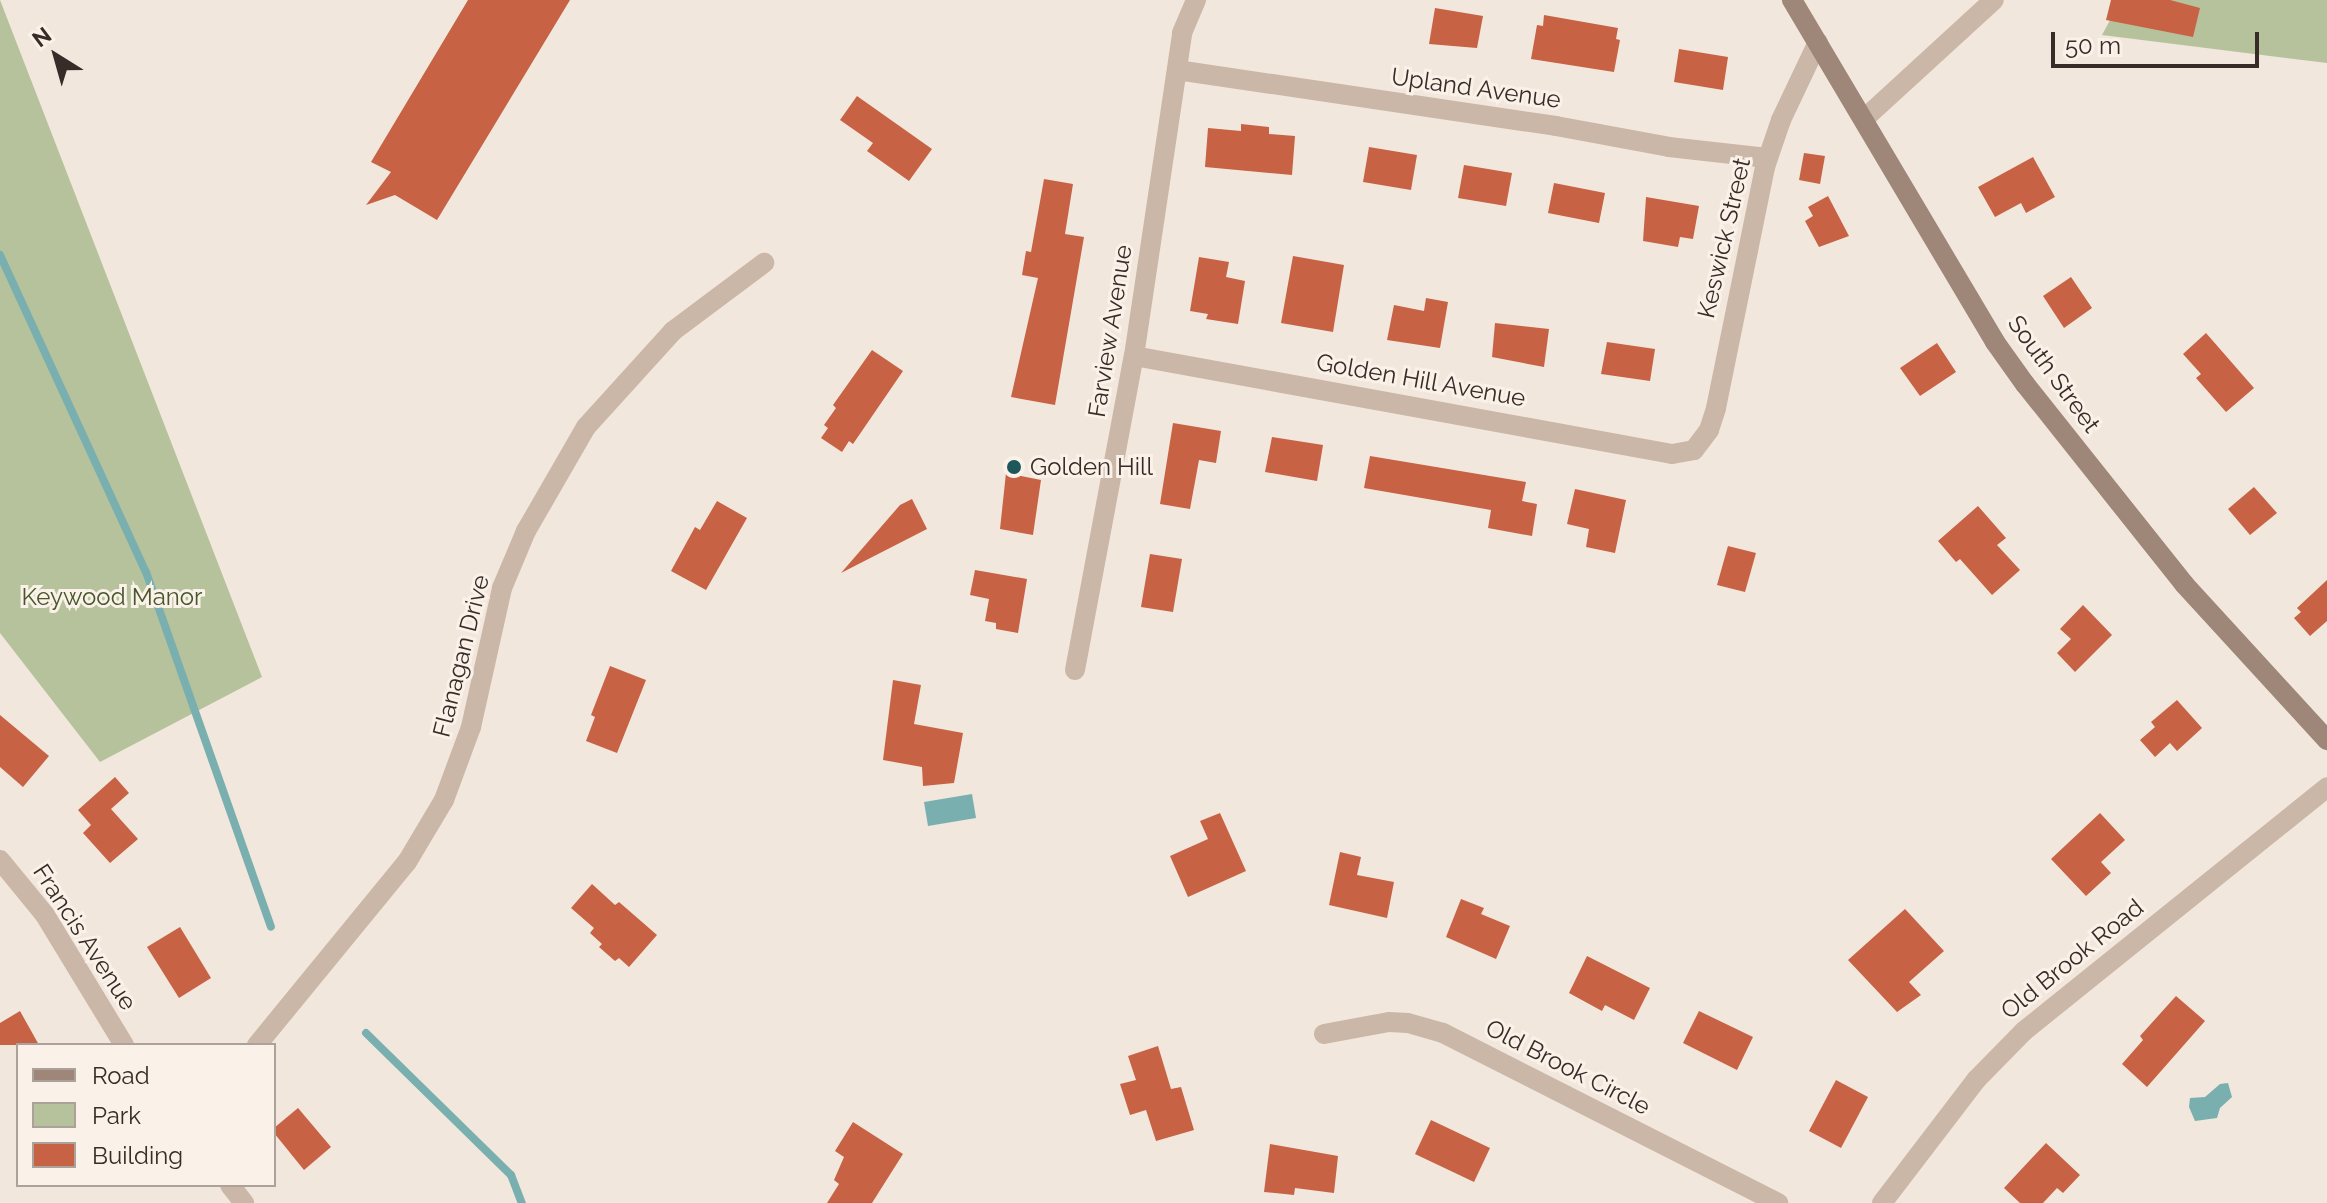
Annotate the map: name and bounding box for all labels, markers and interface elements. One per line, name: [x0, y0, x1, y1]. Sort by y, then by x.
north arrow: [16, 16, 96, 96]
scale bar: [2055, 16, 2263, 66]
text: N: [27, 21, 56, 52]
text: 50 m: [2065, 31, 2121, 60]
street label: Upland Avenue: [1389, 62, 1563, 114]
street label: Keswick Street: [1692, 155, 1756, 321]
street label: Farview Avenue: [1082, 242, 1138, 420]
street label: South Street: [2002, 310, 2106, 438]
street label: Golden Hill Avenue: [1313, 347, 1529, 413]
place label: Golden Hill: [1030, 453, 1153, 481]
marker: Golden Hill: [1005, 458, 1023, 476]
street label: Flanagan Drive: [427, 572, 495, 740]
park label: Keywood Manor: [22, 583, 202, 611]
street label: Francis Avenue: [27, 858, 143, 1016]
street label: Old Brook Road: [1995, 893, 2149, 1025]
street label: Old Brook Circle: [1481, 1013, 1655, 1121]
legend: [16, 1043, 276, 1187]
text: Road: [92, 1061, 150, 1090]
text: Park: [92, 1101, 141, 1130]
text: Building: [92, 1141, 183, 1170]

